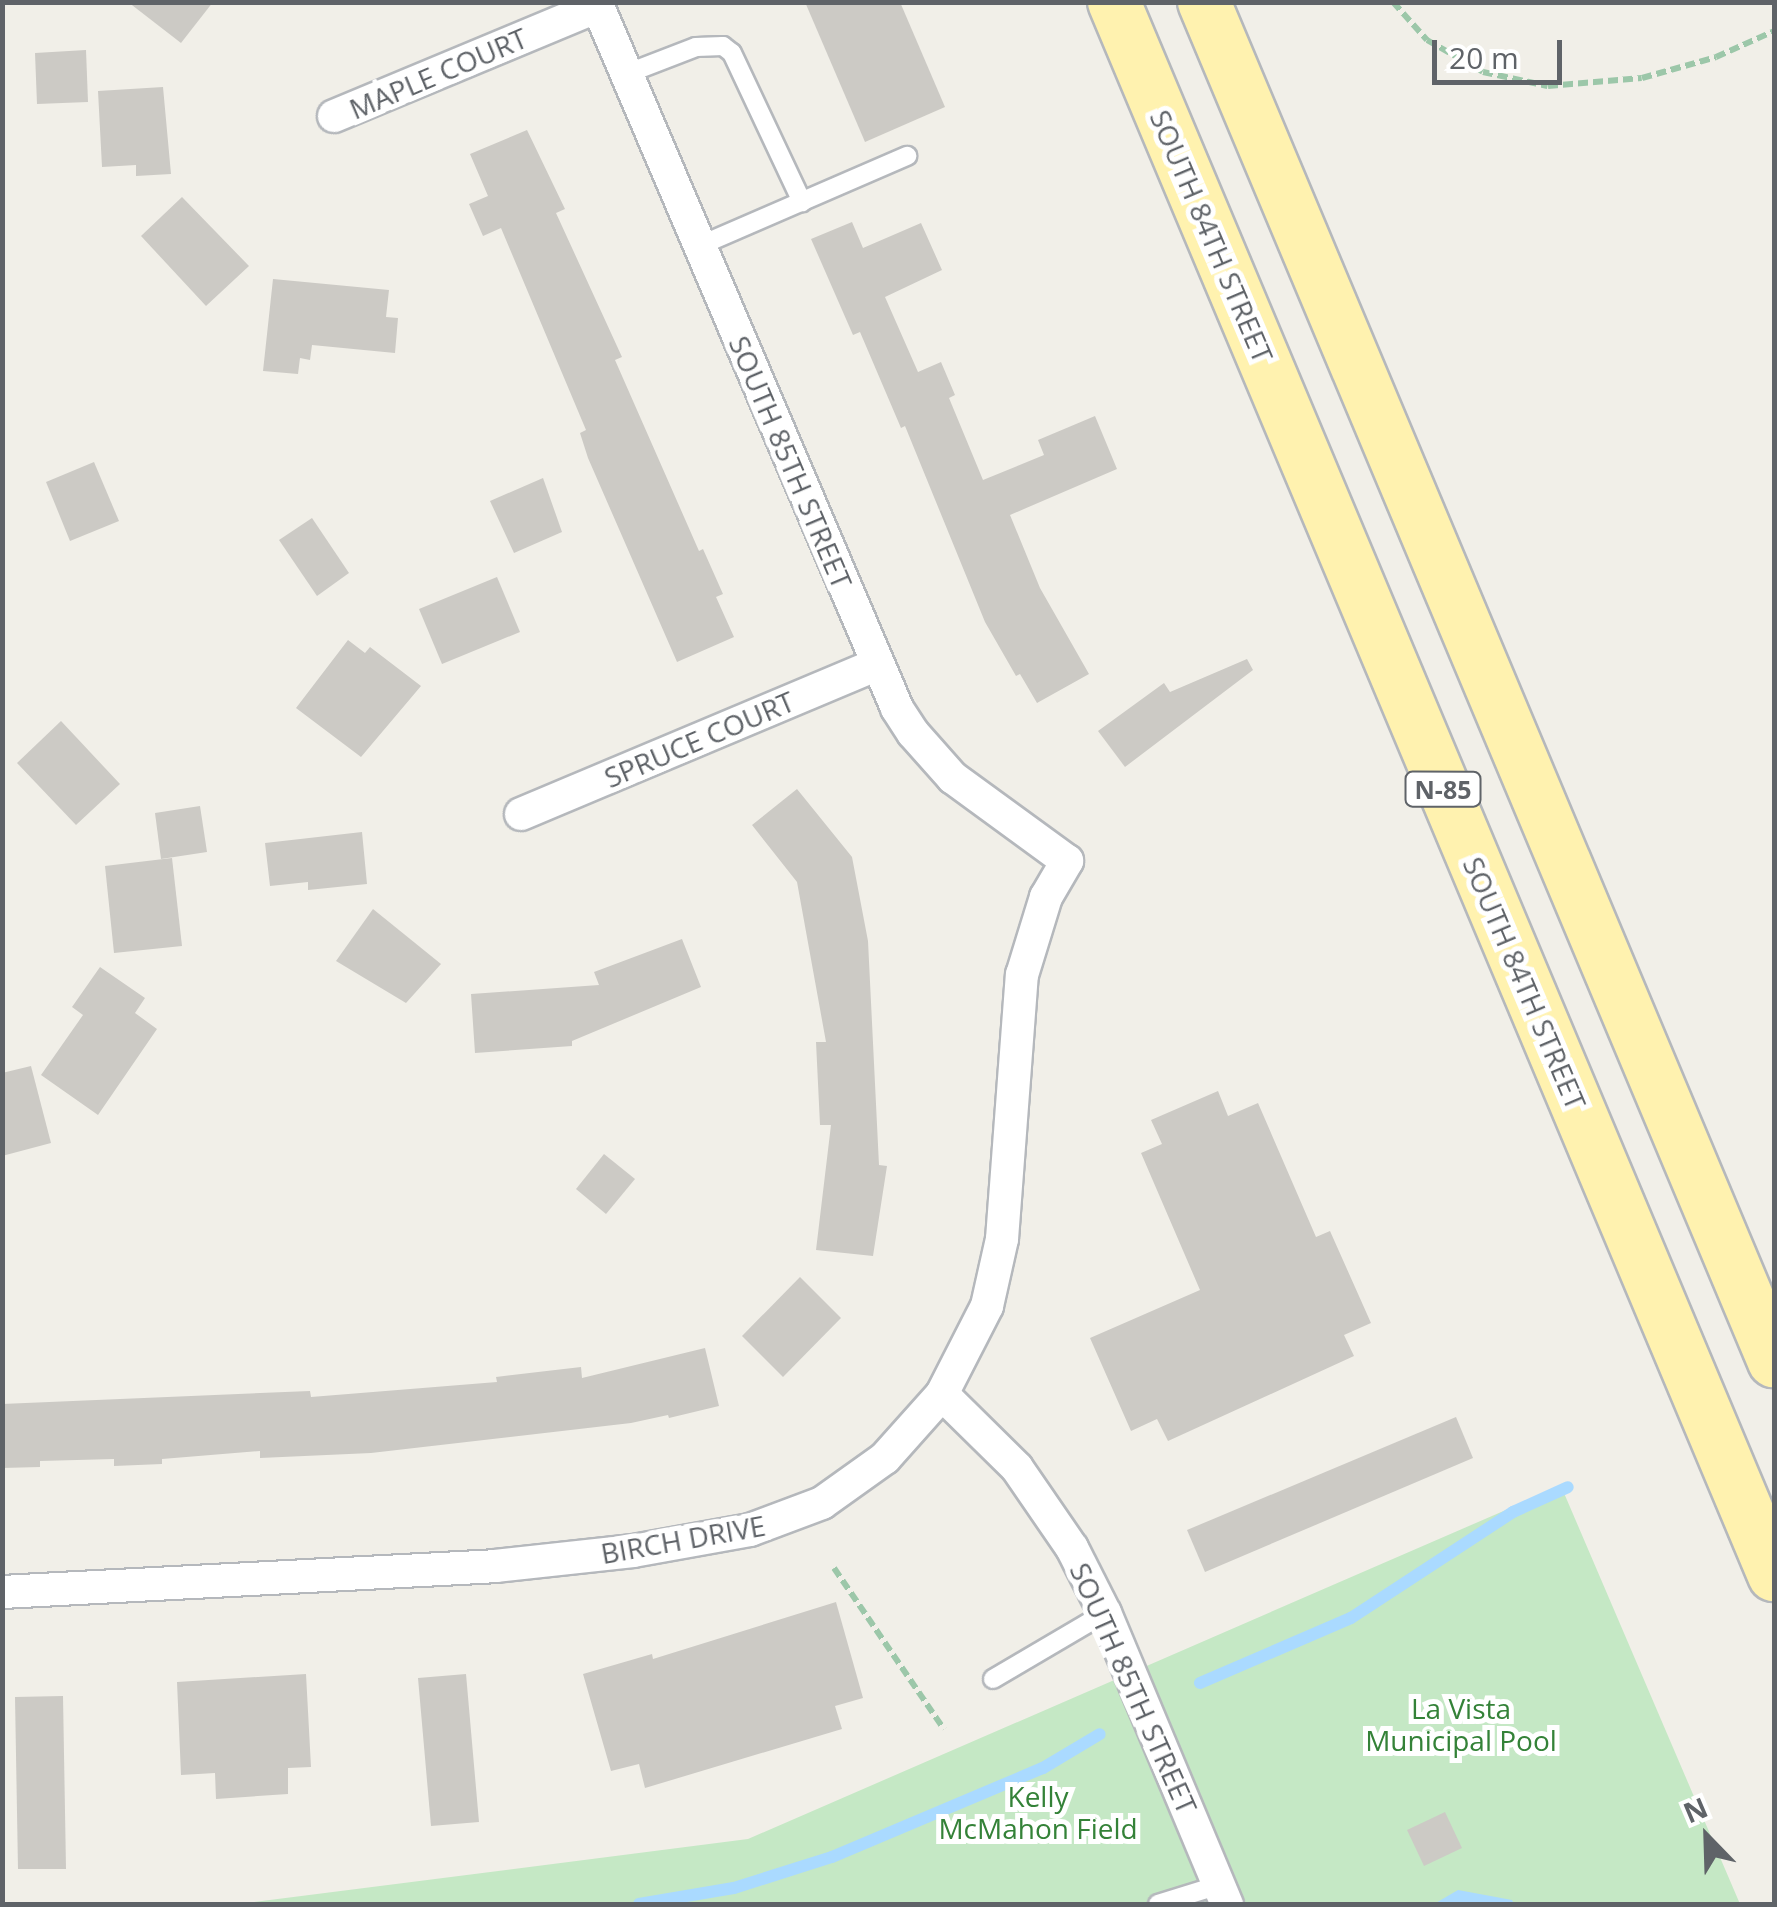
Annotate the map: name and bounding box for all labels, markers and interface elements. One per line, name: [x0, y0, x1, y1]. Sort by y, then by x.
street label: MAPLE COURT: [344, 20, 532, 126]
scale bar: [1437, 20, 1567, 82]
text: 20 m: [1449, 37, 1519, 78]
street label: SOUTH 84TH STREET: [1144, 105, 1280, 367]
street label: SOUTH 85TH STREET: [723, 331, 859, 593]
street label: SPRUCE COURT: [599, 684, 799, 794]
road number: N-85: [1403, 769, 1483, 809]
street label: SOUTH 84TH STREET: [1457, 852, 1593, 1114]
street label: BIRCH DRIVE: [598, 1508, 768, 1570]
street label: SOUTH 85TH STREET: [1064, 1557, 1204, 1819]
park label: La Vista Municipal Pool: [1365, 1691, 1557, 1757]
park label: Kelly McMahon Field: [938, 1779, 1138, 1845]
north arrow: [1657, 1787, 1757, 1887]
text: N: [1677, 1787, 1713, 1831]

